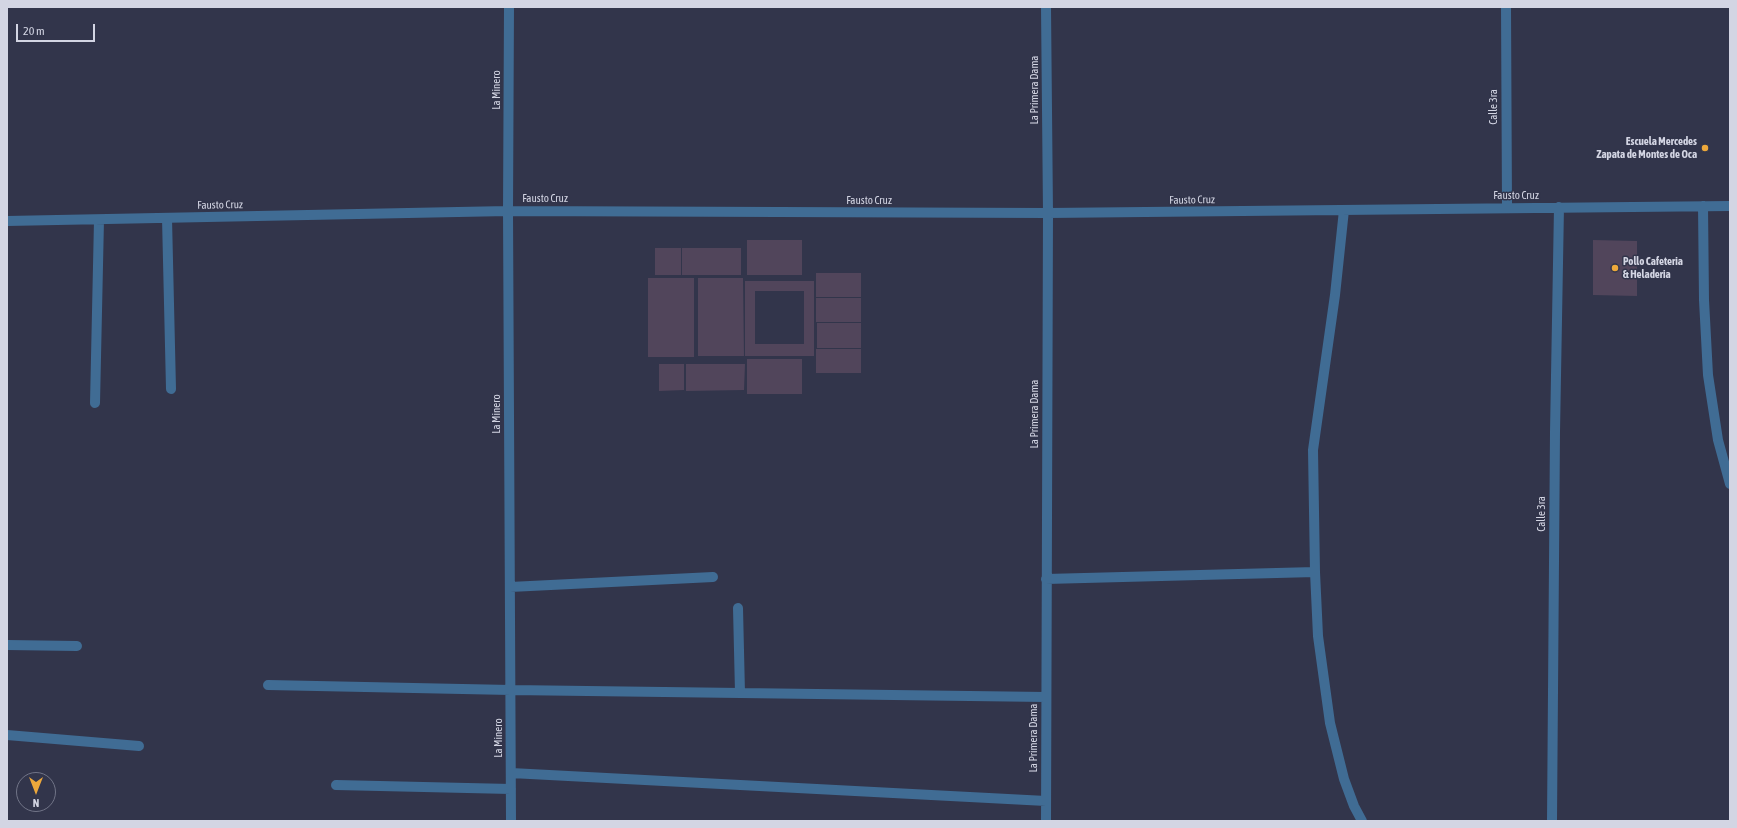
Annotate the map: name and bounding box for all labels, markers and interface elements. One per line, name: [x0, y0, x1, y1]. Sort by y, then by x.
scale bar: [18, 16, 97, 42]
text: 20 m: [23, 24, 45, 38]
street label: La Primera Dama: [1028, 56, 1042, 124]
street label: La Minero: [490, 70, 504, 110]
street label: Calle 3ra: [1487, 89, 1501, 125]
place label: Escuela Mercedes Zapata de Montes de Oca: [1596, 135, 1697, 161]
marker: Escuela Mercedes Zapata de Montes de Oca: [1700, 143, 1710, 153]
street label: Fausto Cruz: [1493, 189, 1539, 203]
street label: Fausto Cruz: [522, 192, 568, 206]
street label: Fausto Cruz: [1169, 193, 1215, 207]
street label: Fausto Cruz: [846, 194, 892, 208]
street label: Fausto Cruz: [197, 198, 243, 212]
place label: Pollo Cafeteria & Heladeria: [1623, 255, 1683, 281]
marker: Pollo Cafeteria & Heladeria: [1610, 263, 1620, 273]
street label: La Primera Dama: [1028, 380, 1042, 448]
street label: La Minero: [490, 394, 504, 434]
street label: Calle 3ra: [1535, 496, 1549, 532]
street label: La Primera Dama: [1027, 704, 1041, 772]
street label: La Minero: [492, 718, 506, 758]
north arrow: [16, 772, 56, 812]
text: N: [33, 797, 39, 809]

